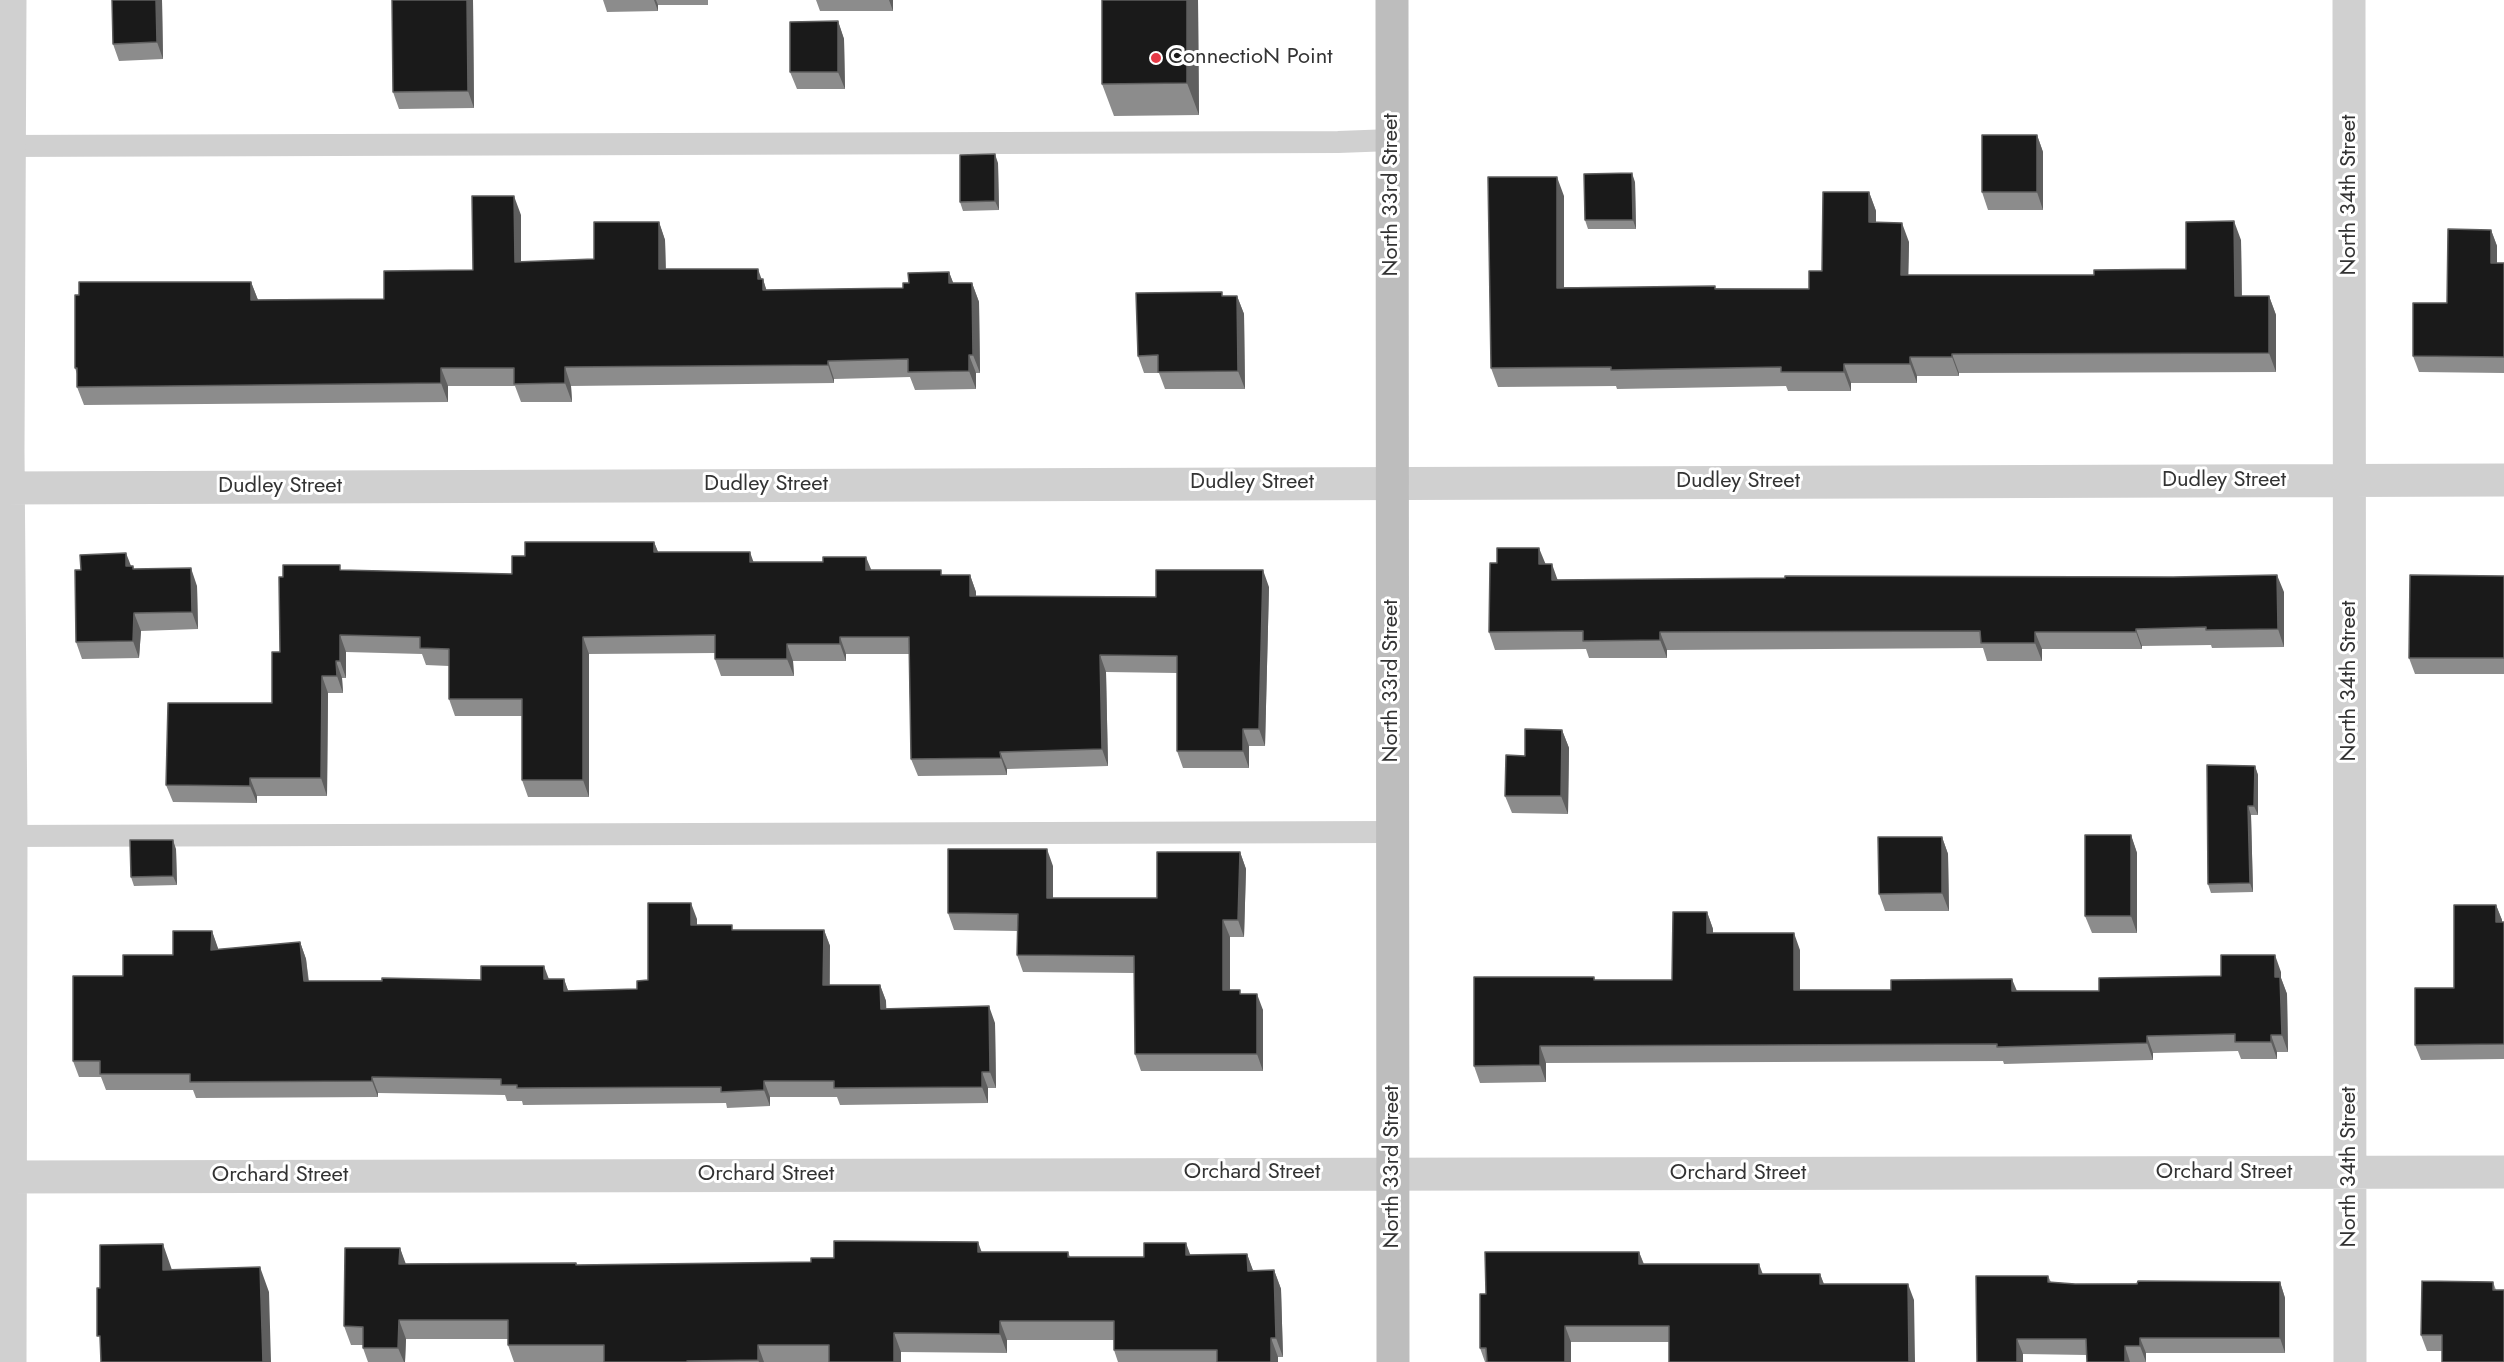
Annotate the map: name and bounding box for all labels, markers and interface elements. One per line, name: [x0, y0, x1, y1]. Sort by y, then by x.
place label: ConnectioN Point: [1168, 45, 1333, 71]
marker: ConnectioN Point: [1149, 51, 1163, 65]
street label: North 33rd Street: [1379, 113, 1405, 277]
street label: North 34th Street: [2337, 115, 2363, 275]
street label: Dudley Street: [2162, 468, 2286, 494]
street label: Dudley Street: [1676, 469, 1800, 495]
street label: Dudley Street: [1190, 470, 1314, 496]
street label: Dudley Street: [704, 472, 828, 498]
street label: Dudley Street: [218, 474, 342, 500]
street label: North 33rd Street: [1379, 599, 1405, 763]
street label: North 34th Street: [2337, 601, 2363, 761]
street label: North 33rd Street: [1380, 1085, 1406, 1249]
street label: North 34th Street: [2337, 1087, 2363, 1247]
street label: Orchard Street: [1184, 1160, 1320, 1186]
street label: Orchard Street: [2156, 1160, 2292, 1186]
street label: Orchard Street: [1670, 1161, 1806, 1187]
street label: Orchard Street: [698, 1162, 834, 1188]
street label: Orchard Street: [212, 1163, 348, 1189]

